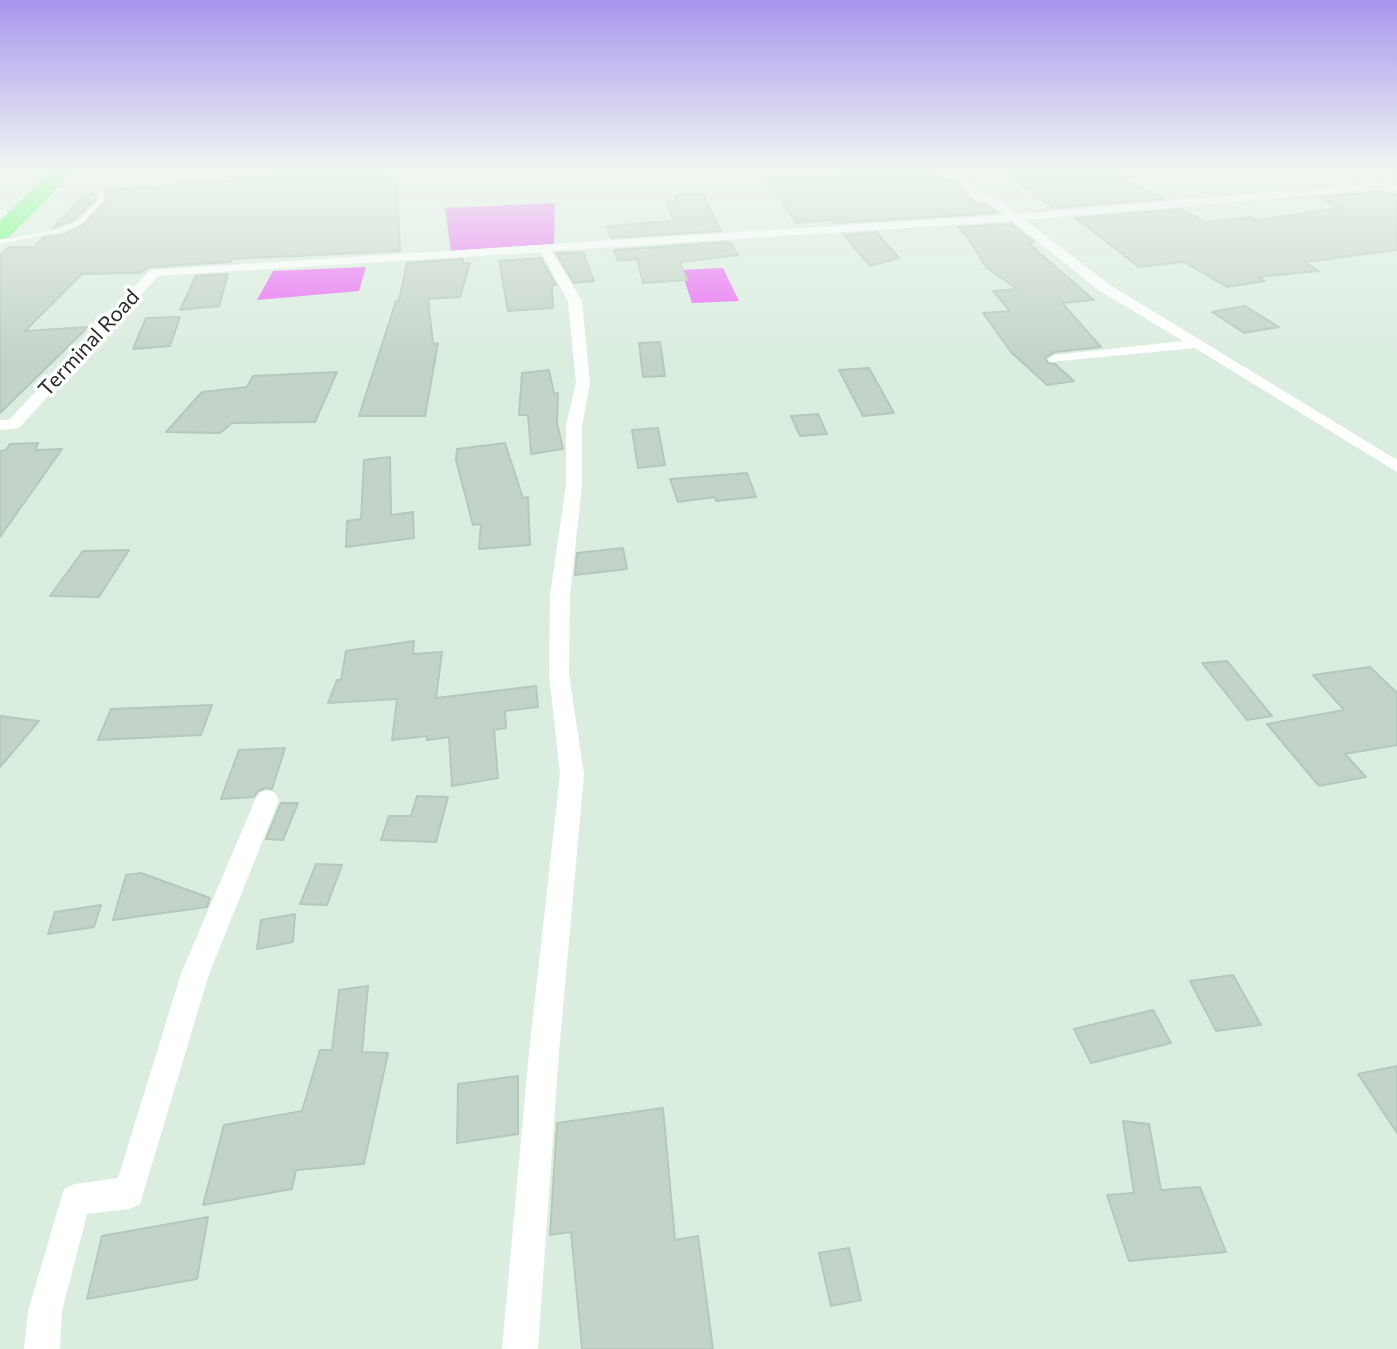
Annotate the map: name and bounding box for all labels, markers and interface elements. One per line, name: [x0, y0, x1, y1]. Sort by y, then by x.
street label: Terminal Road: [33, 285, 145, 401]

